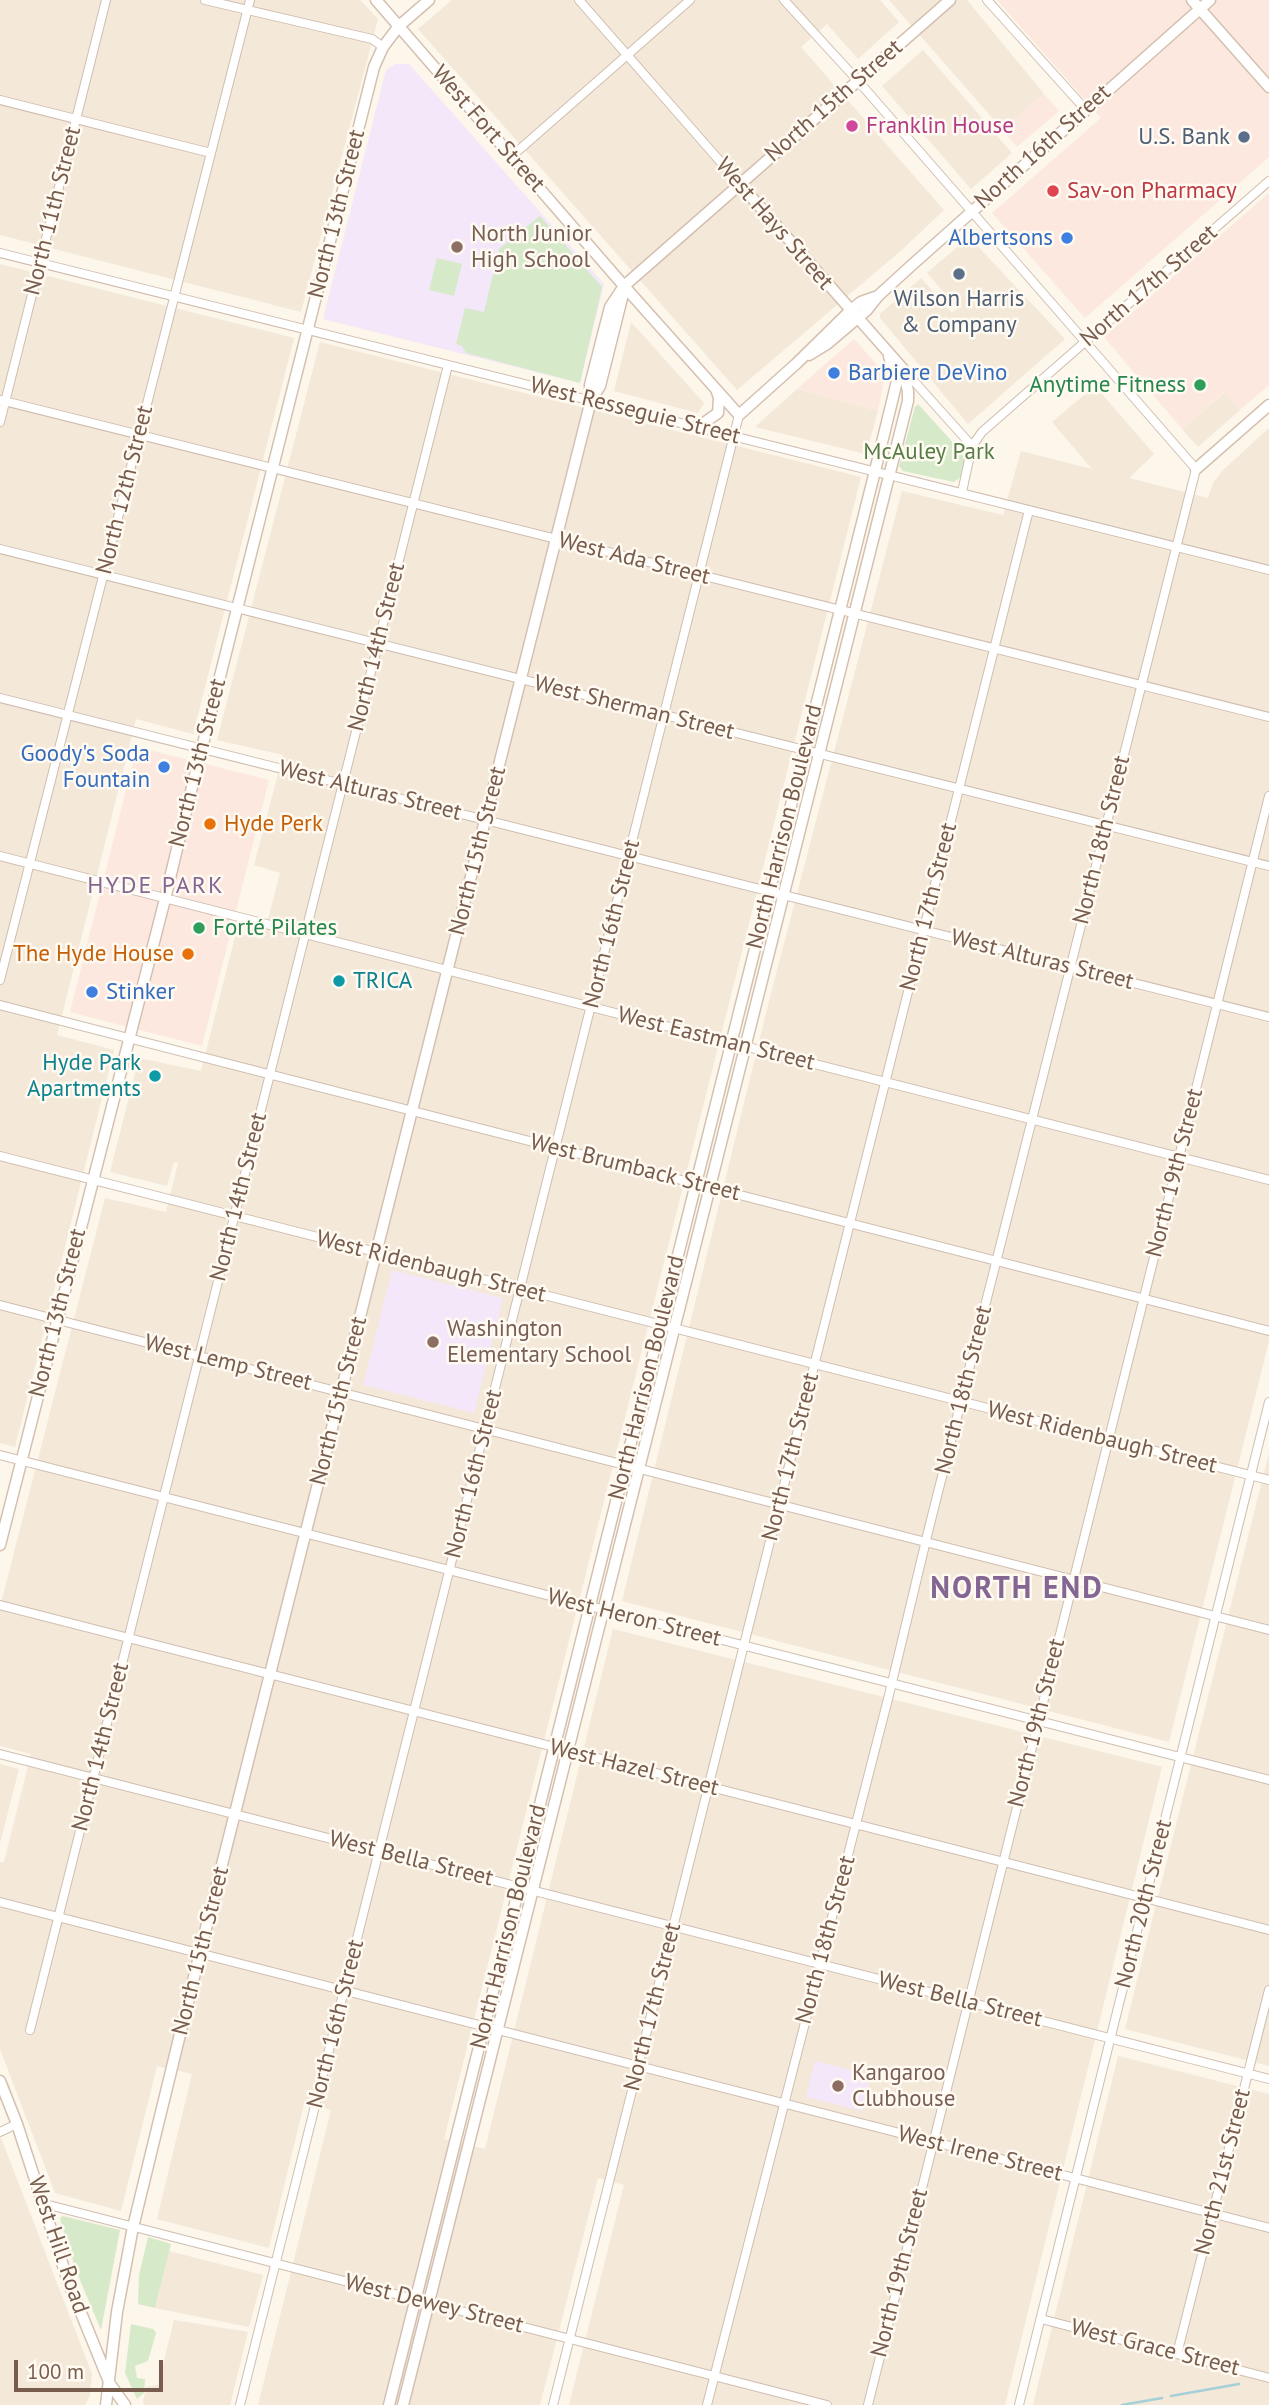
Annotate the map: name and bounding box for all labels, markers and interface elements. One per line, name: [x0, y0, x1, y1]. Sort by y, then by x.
street label: North 15th Street: [760, 34, 908, 168]
street label: West Fort Street: [425, 60, 551, 198]
street label: North 16th Street: [969, 79, 1117, 215]
place label: Franklin House: [866, 112, 1014, 140]
marker: Franklin House: [844, 118, 860, 134]
place label: U.S. Bank: [1138, 123, 1230, 151]
street label: North 11th Street: [19, 124, 87, 298]
street label: North 13th Street: [303, 127, 371, 301]
marker: U.S. Bank: [1236, 129, 1252, 145]
street label: West Hays Street: [709, 152, 839, 296]
place label: Sav-on Pharmacy: [1067, 177, 1237, 205]
marker: Sav-on Pharmacy: [1045, 183, 1061, 199]
street label: North 17th Street: [1075, 219, 1223, 353]
place label: North Junior High School: [471, 220, 592, 274]
place label: Albertsons: [948, 224, 1053, 252]
marker: Albertsons: [1059, 230, 1075, 246]
marker: North Junior High School: [449, 239, 465, 255]
marker: Wilson Harris & Company: [951, 266, 967, 282]
place label: Wilson Harris & Company: [893, 285, 1025, 339]
place label: Barbiere DeVino: [848, 359, 1007, 387]
marker: Barbiere DeVino: [826, 365, 842, 381]
street label: West Resseguie Street: [527, 371, 743, 451]
place label: Anytime Fitness: [1029, 371, 1186, 399]
marker: Anytime Fitness: [1192, 377, 1208, 393]
street label: North 12th Street: [91, 403, 159, 577]
park label: McAuley Park: [863, 438, 995, 466]
street label: West Ada Street: [555, 527, 713, 591]
street label: North 14th Street: [343, 560, 411, 734]
street label: West Sherman Street: [531, 670, 737, 746]
street label: North 13th Street: [164, 676, 232, 850]
street label: North Harrison Boulevard: [741, 702, 829, 952]
place label: Goody's Soda Fountain: [20, 740, 150, 794]
street label: North 18th Street: [1068, 753, 1136, 927]
street label: West Alturas Street: [276, 755, 464, 827]
marker: Goody's Soda Fountain: [156, 759, 172, 775]
street label: North 15th Street: [444, 764, 512, 938]
place label: Hyde Perk: [224, 810, 323, 838]
marker: Hyde Perk: [202, 816, 218, 832]
street label: North 17th Street: [895, 820, 963, 994]
street label: North 16th Street: [578, 837, 646, 1011]
district label: HYDE PARK: [88, 872, 224, 900]
place label: Forté Pilates: [213, 914, 337, 942]
marker: Forté Pilates: [191, 920, 207, 936]
street label: West Alturas Street: [948, 924, 1136, 996]
place label: The Hyde House: [13, 940, 174, 968]
marker: The Hyde House: [180, 946, 196, 962]
place label: TRICA: [353, 967, 412, 995]
marker: TRICA: [331, 973, 347, 989]
place label: Stinker: [106, 978, 175, 1006]
marker: Stinker: [84, 984, 100, 1000]
street label: West Eastman Street: [615, 1001, 817, 1077]
place label: Hyde Park Apartments: [27, 1049, 141, 1103]
marker: Hyde Park Apartments: [147, 1068, 163, 1084]
street label: North 19th Street: [1141, 1086, 1209, 1260]
street label: North 14th Street: [205, 1110, 273, 1284]
street label: West Brumback Street: [527, 1129, 743, 1207]
street label: West Ridenbaugh Street: [313, 1225, 549, 1309]
street label: North 13th Street: [24, 1226, 92, 1400]
street label: North Harrison Boulevard: [603, 1253, 691, 1503]
street label: North 18th Street: [930, 1303, 998, 1477]
street label: North 15th Street: [305, 1314, 373, 1488]
place label: Washington Elementary School: [447, 1315, 631, 1369]
street label: West Lemp Street: [141, 1329, 315, 1397]
marker: Washington Elementary School: [425, 1334, 441, 1350]
street label: North 17th Street: [757, 1370, 825, 1544]
street label: North 16th Street: [440, 1387, 508, 1561]
street label: West Ridenbaugh Street: [984, 1396, 1220, 1480]
district label: NORTH END: [931, 1571, 1103, 1607]
street label: West Heron Street: [544, 1583, 724, 1653]
street label: North 19th Street: [1003, 1636, 1071, 1810]
street label: North 14th Street: [67, 1660, 135, 1834]
street label: West Hazel Street: [547, 1734, 721, 1802]
street label: North Harrison Boulevard: [465, 1802, 553, 2052]
street label: North 20th Street: [1110, 1817, 1178, 1991]
street label: West Bella Street: [326, 1825, 496, 1893]
street label: North 18th Street: [790, 1853, 862, 2027]
street label: North 15th Street: [167, 1864, 235, 2038]
street label: North 17th Street: [619, 1920, 687, 2094]
street label: North 16th Street: [302, 1937, 370, 2111]
street label: West Bella Street: [875, 1966, 1045, 2034]
place label: Kangaroo Clubhouse: [852, 2059, 955, 2113]
marker: Kangaroo Clubhouse: [830, 2078, 846, 2094]
street label: North 21st Street: [1189, 2086, 1257, 2258]
street label: West Irene Street: [895, 2120, 1065, 2188]
street label: West Hill Road: [22, 2173, 94, 2317]
street label: North 19th Street: [866, 2186, 934, 2360]
street label: West Dewey Street: [342, 2268, 526, 2340]
street label: West Grace Street: [1068, 2314, 1242, 2382]
scale bar: [18, 2346, 166, 2390]
text: 100 m: [27, 2358, 84, 2385]

